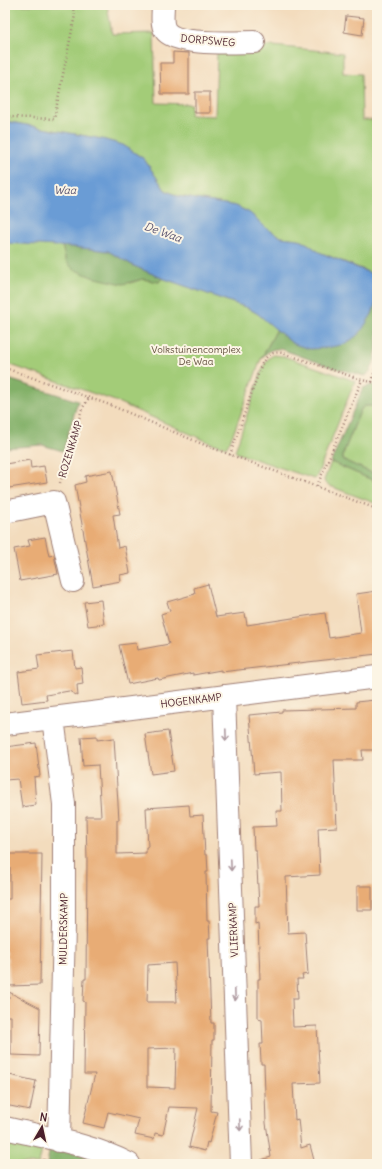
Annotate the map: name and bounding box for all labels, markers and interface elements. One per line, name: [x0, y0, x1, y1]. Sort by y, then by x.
street label: DORPSWEG: [180, 32, 236, 49]
water label: Waa: [54, 183, 77, 197]
water label: De Waa: [143, 219, 184, 245]
park label: Volkstuinencomplex De Waa: [151, 343, 241, 368]
street label: ROZENKAMP: [56, 419, 85, 479]
street label: HOGENKAMP: [160, 690, 222, 711]
one-way arrow: [222, 728, 229, 741]
one-way arrow: [227, 858, 234, 871]
street label: MULDERSKAMP: [56, 893, 71, 965]
street label: VLIERKAMP: [226, 902, 241, 958]
one-way arrow: [232, 988, 239, 1001]
north arrow: [22, 1107, 62, 1147]
text: N: [39, 1110, 48, 1125]
one-way arrow: [236, 1118, 244, 1131]

